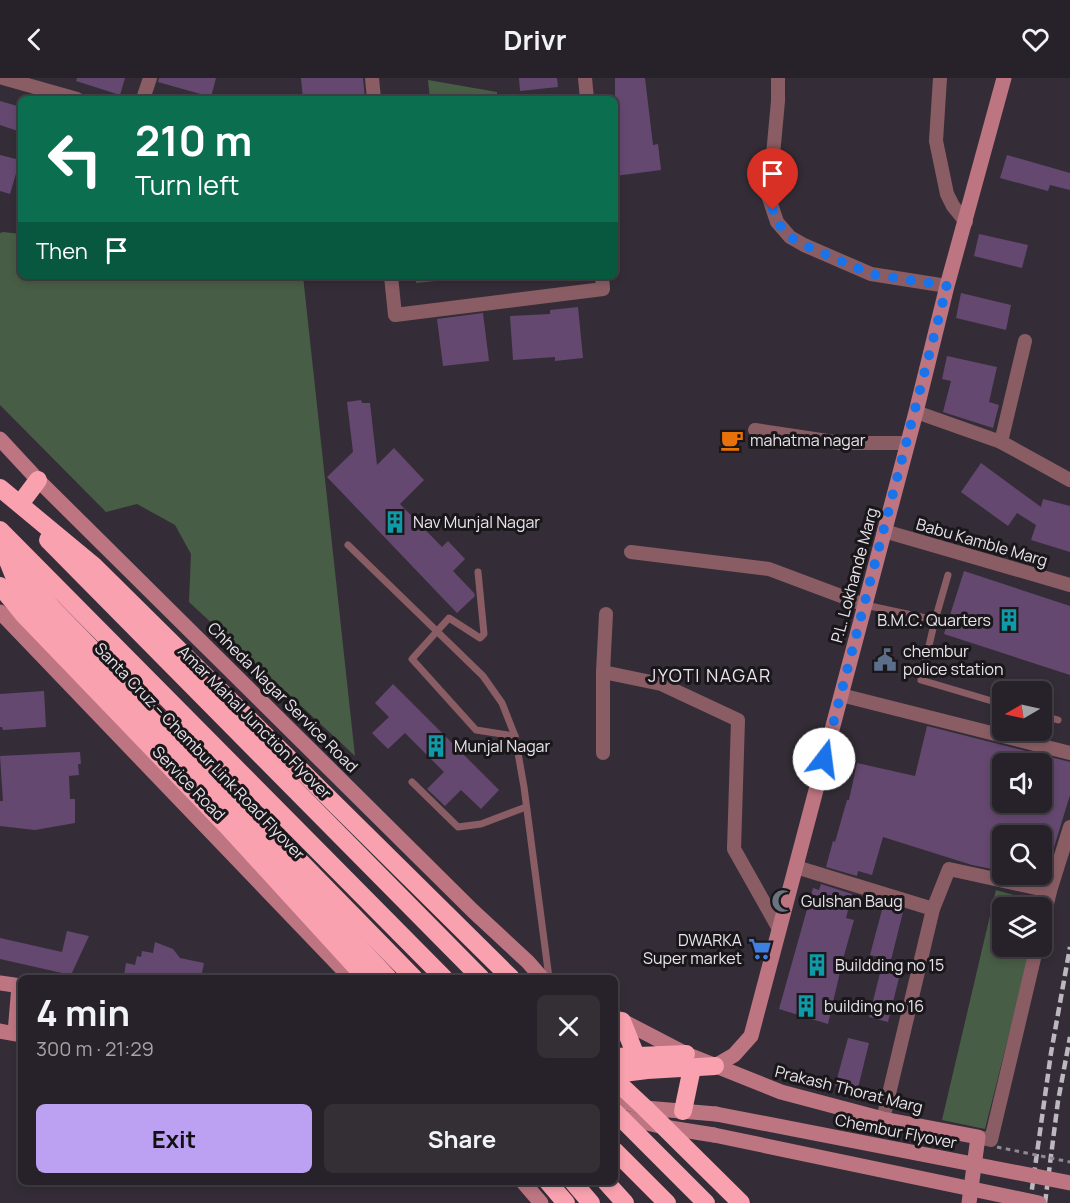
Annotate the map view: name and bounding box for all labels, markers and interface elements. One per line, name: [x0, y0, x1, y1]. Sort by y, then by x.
text: Drivr: [504, 21, 566, 58]
icon: back: [18, 23, 51, 56]
icon: heart: [1019, 23, 1052, 56]
text: 210 m: [135, 111, 252, 169]
icon: left: [36, 120, 114, 198]
pin: [747, 148, 798, 210]
icon: arrive: [756, 157, 789, 190]
text: Turn left: [135, 166, 239, 203]
icon: arrive: [100, 234, 133, 267]
text: Then: [36, 236, 88, 266]
cafe icon: mahatma nagar: [719, 427, 745, 453]
place label: mahatma nagar: [750, 429, 866, 451]
street label: P.L. Lokhande Marg: [825, 505, 883, 645]
building icon: Nav Munjal Nagar: [382, 509, 408, 535]
place label: Nav Munjal Nagar: [413, 511, 540, 533]
street label: Babu Kamble Marg: [914, 513, 1050, 571]
building icon: B.M.C. Quarters: [996, 607, 1022, 633]
place label: B.M.C. Quarters: [877, 609, 991, 631]
street label: Chheda Nagar Service Road: [203, 617, 363, 777]
street label: Santa Cruz – Chembur Link Road Flyover: [90, 638, 310, 865]
street label: Amar Mahal Junction Flyover: [173, 640, 337, 804]
place label: chembur police station: [903, 640, 1003, 680]
public building icon: chembur police station: [872, 647, 898, 673]
district label: JYOTI NAGAR: [648, 663, 772, 687]
north arrow: [992, 681, 1052, 741]
map controls: [992, 681, 1052, 957]
position arrow: [792, 727, 856, 791]
building icon: Munjal Nagar: [423, 733, 449, 759]
place label: Munjal Nagar: [454, 735, 550, 757]
street label: Service Road: [148, 741, 230, 825]
button: sound: [992, 753, 1052, 813]
button: search: [992, 825, 1052, 885]
mosque icon: Gulshan Baug: [770, 888, 796, 914]
place label: Gulshan Baug: [801, 890, 903, 912]
button: layers: [992, 897, 1052, 957]
place label: DWARKA Super market: [643, 929, 742, 969]
supermarket icon: DWARKA Super market: [747, 936, 773, 962]
building icon: Buildding no 15: [804, 952, 830, 978]
place label: Buildding no 15: [835, 954, 944, 976]
text: 4 min: [36, 988, 130, 1037]
building icon: building no 16: [793, 993, 819, 1019]
button: close: [537, 995, 600, 1058]
place label: building no 16: [824, 995, 924, 1017]
text: 300 m · 21:29: [36, 1035, 154, 1062]
street label: Prakash Thorat Marg: [773, 1060, 925, 1118]
button: Exit: [36, 1104, 312, 1173]
button: Share: [324, 1104, 600, 1173]
street label: Chembur Flyover: [833, 1108, 959, 1154]

